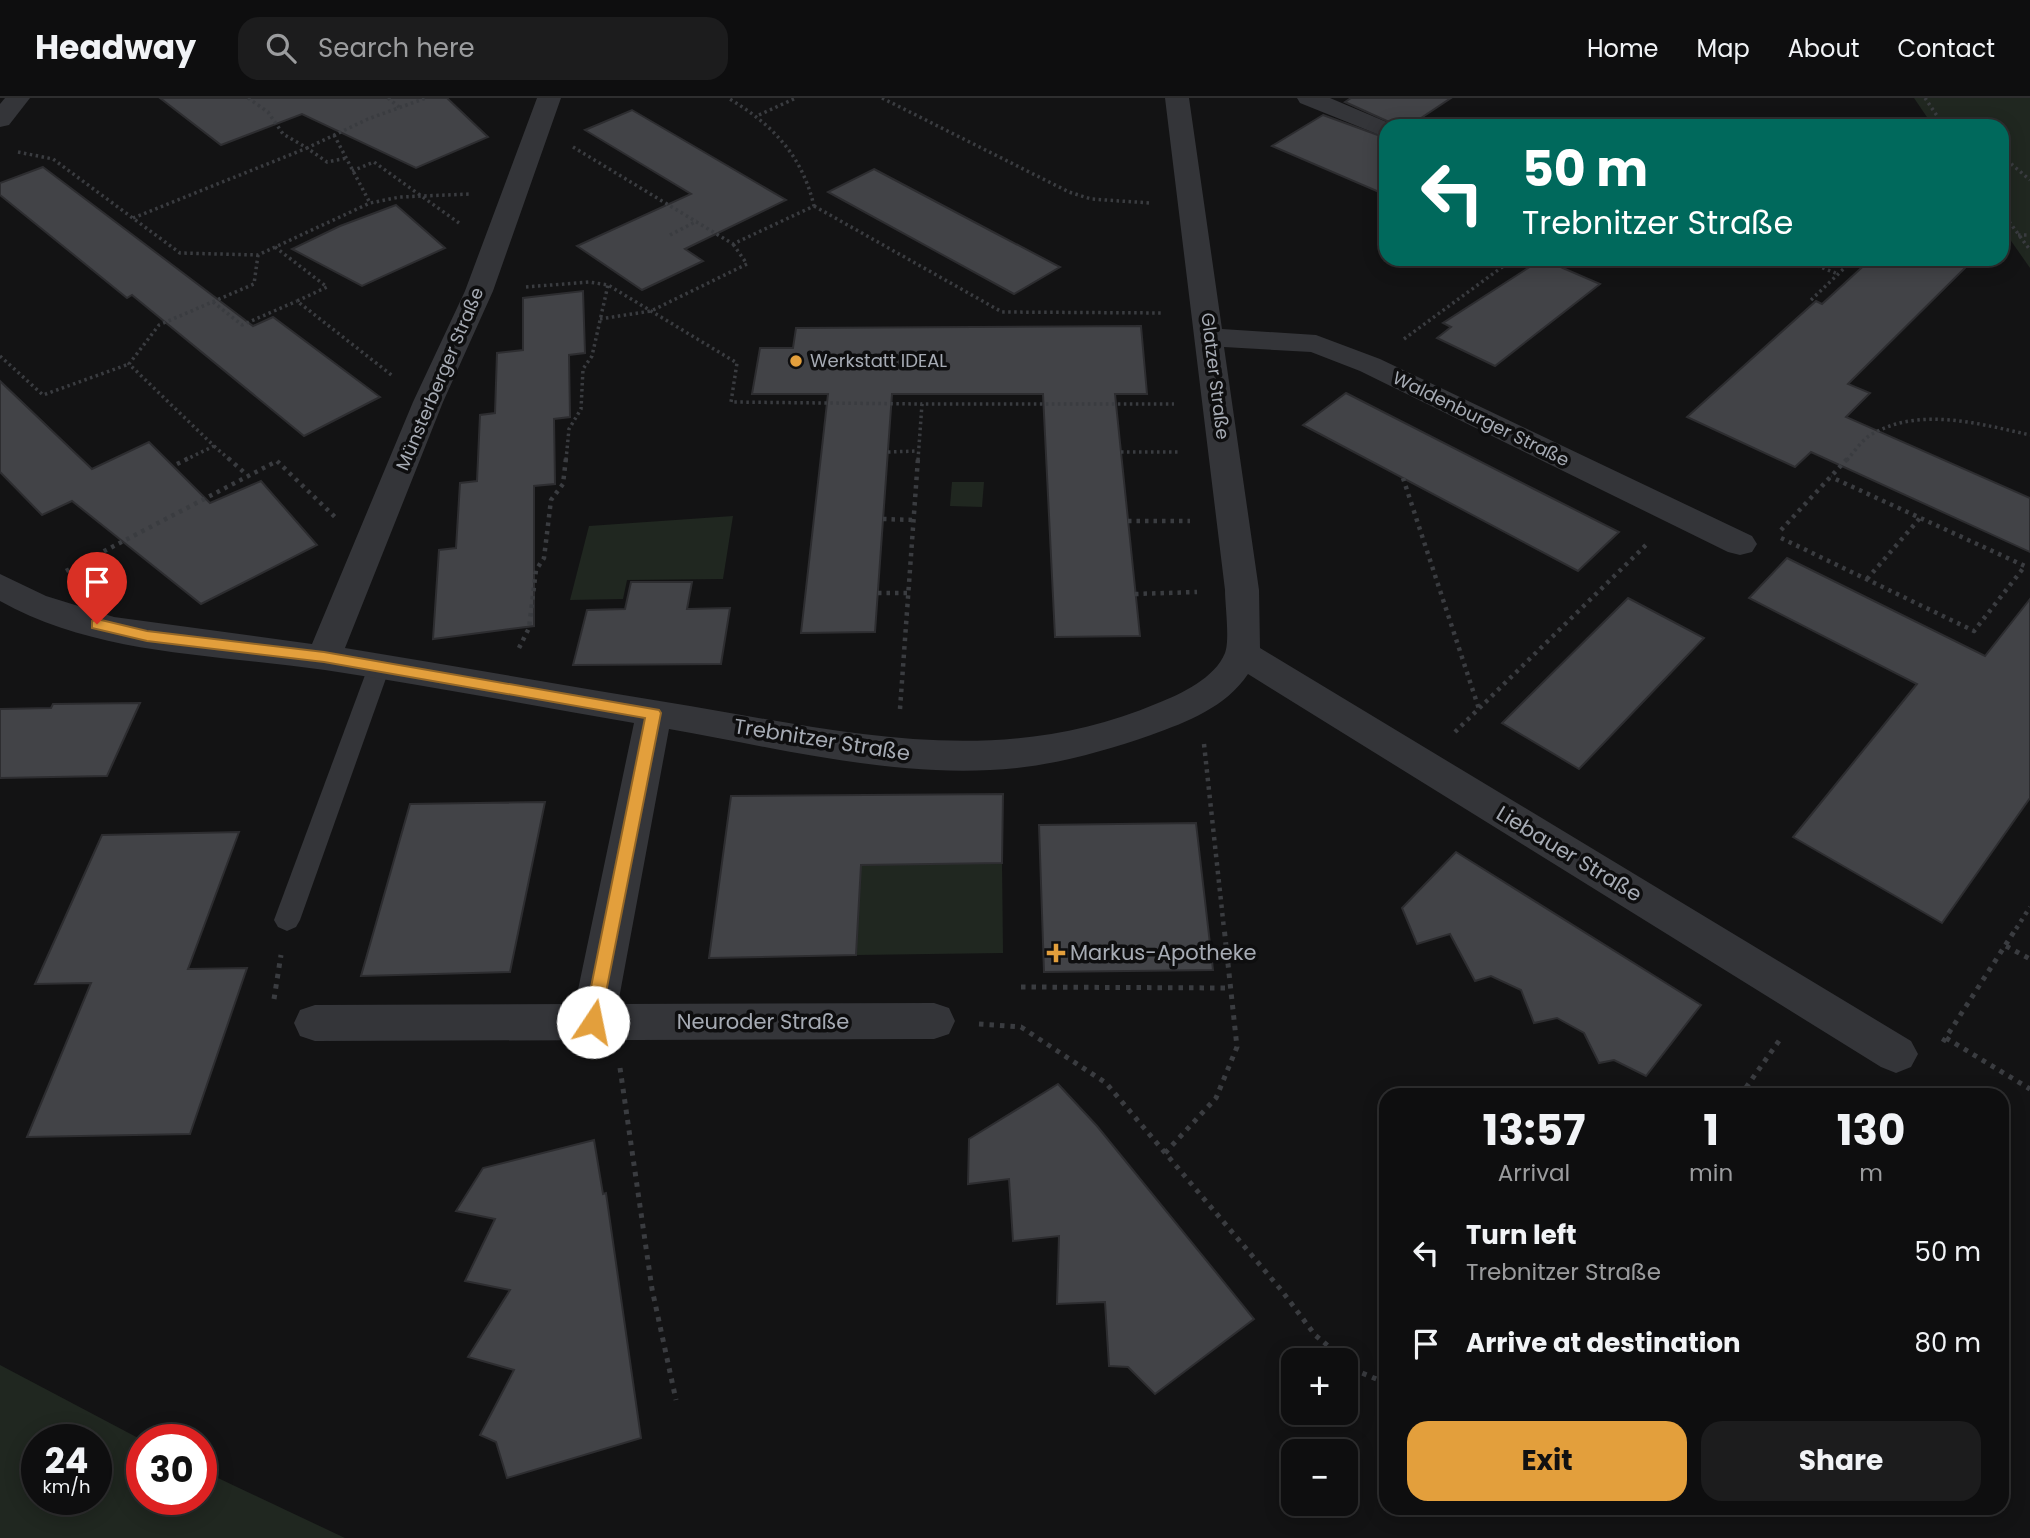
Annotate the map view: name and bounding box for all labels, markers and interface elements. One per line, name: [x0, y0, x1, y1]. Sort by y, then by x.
search box: [238, 17, 728, 80]
text: Headway: [35, 24, 196, 71]
icon: search: [262, 29, 300, 67]
text: Search here: [318, 30, 475, 66]
text: Home: [1587, 32, 1659, 65]
text: Map: [1697, 32, 1750, 65]
text: About: [1788, 32, 1859, 65]
text: Contact: [1897, 32, 1995, 65]
text: 50 m: [1522, 135, 1648, 203]
icon: left: [1407, 147, 1498, 238]
text: Trebnitzer Straße: [1522, 200, 1793, 245]
street label: Münsterberger Straße: [390, 283, 489, 474]
street label: Glatzer Straße: [1195, 311, 1236, 441]
place label: Werkstatt IDEAL: [810, 348, 947, 373]
marker: Werkstatt IDEAL: [788, 353, 804, 369]
street label: Waldenburger Straße: [1389, 365, 1574, 472]
pin: [67, 552, 127, 624]
icon: arrive: [78, 563, 116, 601]
street label: Trebnitzer Straße: [732, 711, 912, 768]
street label: Liebauer Straße: [1491, 799, 1647, 908]
place label: Markus-Apotheke: [1070, 938, 1257, 967]
marker: Markus-Apotheke: [1048, 945, 1064, 961]
position arrow: [556, 985, 630, 1059]
street label: Neuroder Straße: [677, 1007, 849, 1036]
text: 13:57: [1483, 1101, 1586, 1160]
text: 1: [1703, 1101, 1719, 1160]
text: 130: [1837, 1101, 1905, 1160]
text: Arrival: [1498, 1157, 1570, 1189]
text: min: [1689, 1157, 1733, 1189]
text: m: [1859, 1157, 1883, 1189]
text: Turn left: [1466, 1217, 1577, 1253]
icon: left: [1407, 1234, 1445, 1272]
text: 50 m: [1915, 1234, 1981, 1270]
text: Trebnitzer Straße: [1466, 1256, 1661, 1288]
icon: arrive: [1407, 1325, 1445, 1363]
text: Arrive at destination: [1466, 1325, 1741, 1361]
text: 80 m: [1915, 1325, 1981, 1361]
map controls: [1281, 1348, 1358, 1516]
button: +: [1281, 1348, 1358, 1425]
button: Exit: [1407, 1421, 1687, 1501]
button: Share: [1701, 1421, 1981, 1501]
speed limit sign: 30: [126, 1424, 217, 1515]
text: 24: [45, 1436, 88, 1485]
button: −: [1281, 1439, 1358, 1516]
text: km/h: [43, 1474, 90, 1499]

